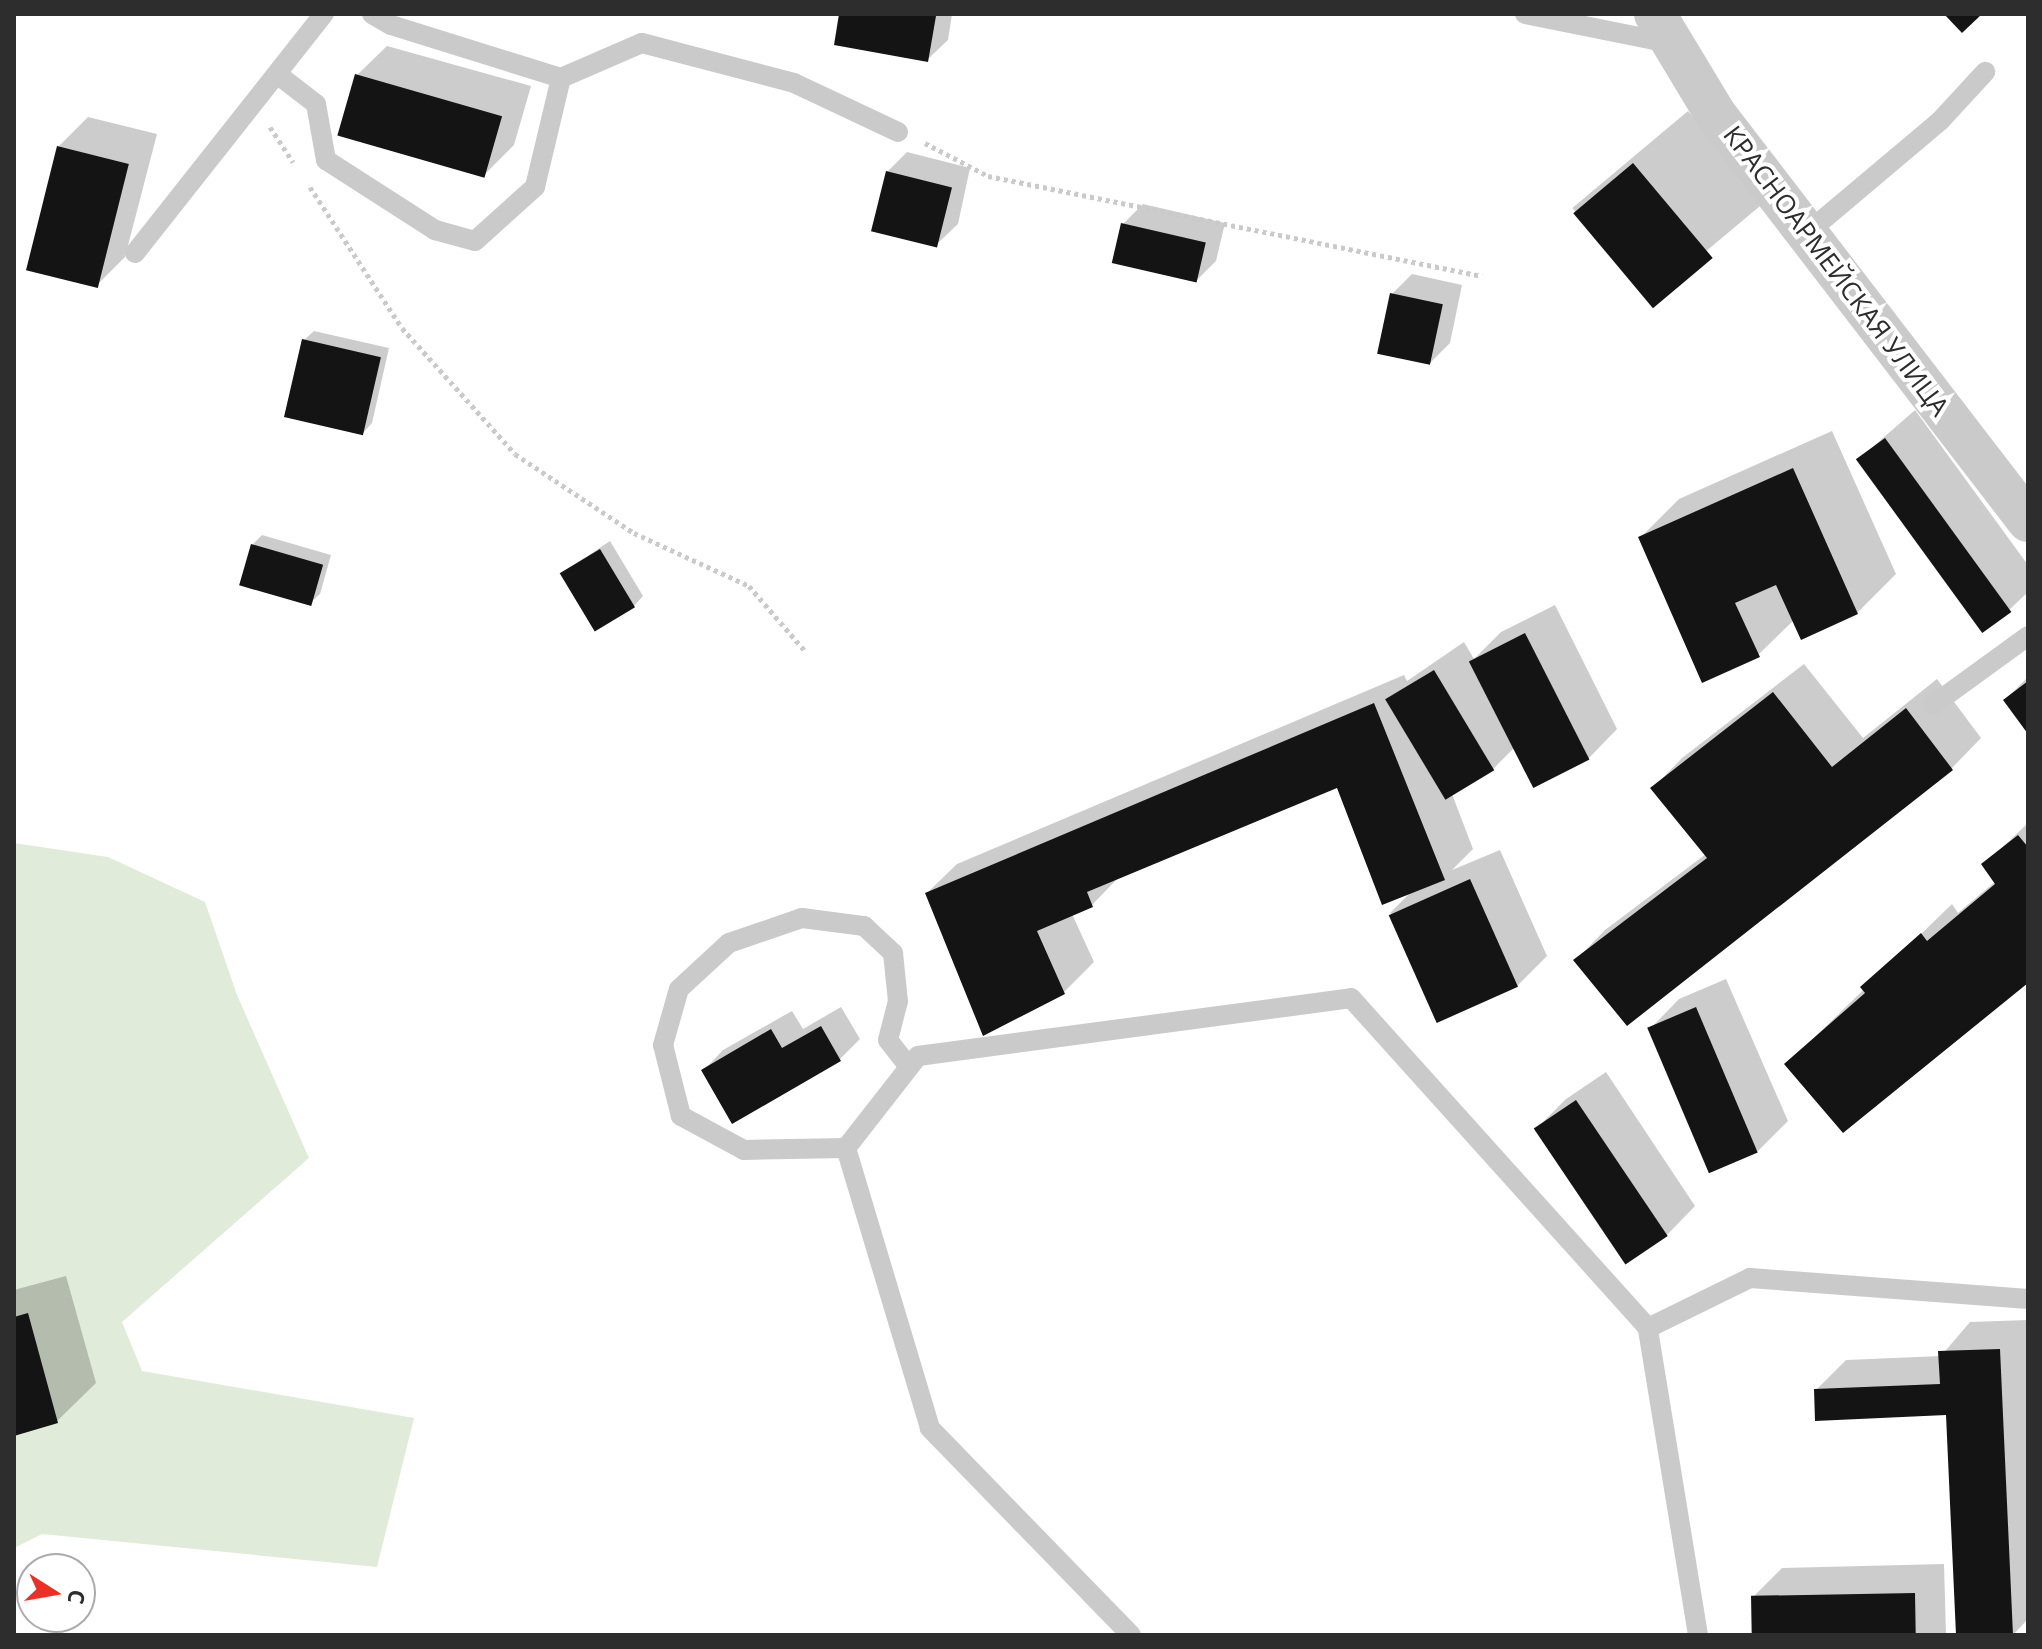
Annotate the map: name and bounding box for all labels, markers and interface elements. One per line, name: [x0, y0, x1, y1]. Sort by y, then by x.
street label: КРАСНОАРМЕЙСКАЯ УЛИЦА: [1717, 120, 1955, 422]
north arrow: [16, 1553, 96, 1633]
text: С: [62, 1587, 94, 1607]

